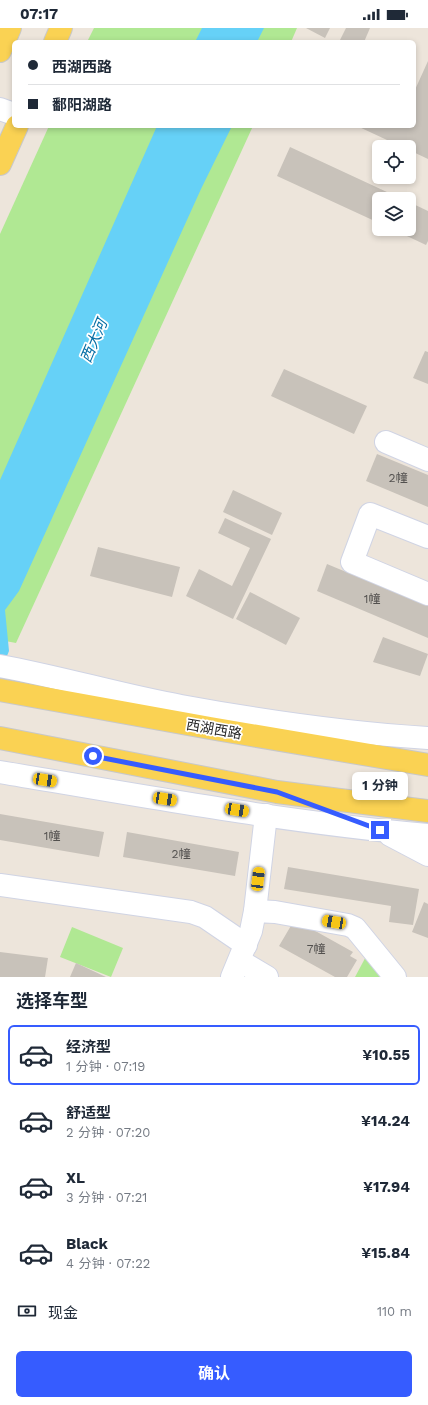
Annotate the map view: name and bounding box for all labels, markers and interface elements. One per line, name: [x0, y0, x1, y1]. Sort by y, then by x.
text: 07:17: [20, 5, 58, 23]
text: 西湖西路: [52, 58, 112, 76]
text: 鄱阳湖路: [52, 96, 112, 114]
map controls: [372, 140, 416, 236]
button: locate: [372, 140, 416, 184]
button: layers: [372, 192, 416, 236]
water label: 西大河: [77, 314, 112, 365]
house number: 2幢: [389, 471, 408, 485]
house number: 1幢: [364, 592, 380, 606]
street label: 西湖西路: [185, 716, 243, 742]
route start: [84, 747, 102, 765]
car: [32, 772, 58, 788]
callout: 1 分钟: [352, 772, 408, 800]
text: 1 分钟: [362, 778, 398, 793]
car: [152, 791, 178, 807]
car: [224, 802, 250, 818]
route end: [371, 821, 389, 839]
house number: 1幢: [44, 829, 60, 843]
house number: 2幢: [172, 847, 191, 861]
car: [251, 866, 265, 892]
car: [321, 914, 347, 930]
house number: 7幢: [307, 942, 325, 956]
text: 选择车型: [16, 990, 88, 1011]
icon: car: [18, 1037, 54, 1073]
text: 经济型: [66, 1038, 111, 1056]
text: ¥10.55: [362, 1046, 410, 1064]
text: 1 分钟 · 07:19: [66, 1059, 145, 1074]
icon: car: [18, 1103, 54, 1139]
text: 舒适型: [66, 1104, 111, 1122]
text: ¥14.24: [361, 1112, 410, 1130]
text: 2 分钟 · 07:20: [66, 1125, 150, 1140]
icon: car: [18, 1169, 54, 1205]
text: XL: [66, 1169, 85, 1187]
text: ¥17.94: [363, 1178, 410, 1196]
text: 3 分钟 · 07:21: [66, 1190, 147, 1205]
icon: car: [18, 1235, 54, 1271]
text: Black: [66, 1235, 108, 1253]
text: ¥15.84: [361, 1244, 410, 1262]
text: 4 分钟 · 07:22: [66, 1256, 150, 1271]
icon: cash: [16, 1300, 38, 1322]
text: 现金: [48, 1304, 78, 1322]
text: 110 m: [377, 1304, 412, 1319]
button: 确认: [16, 1351, 412, 1397]

